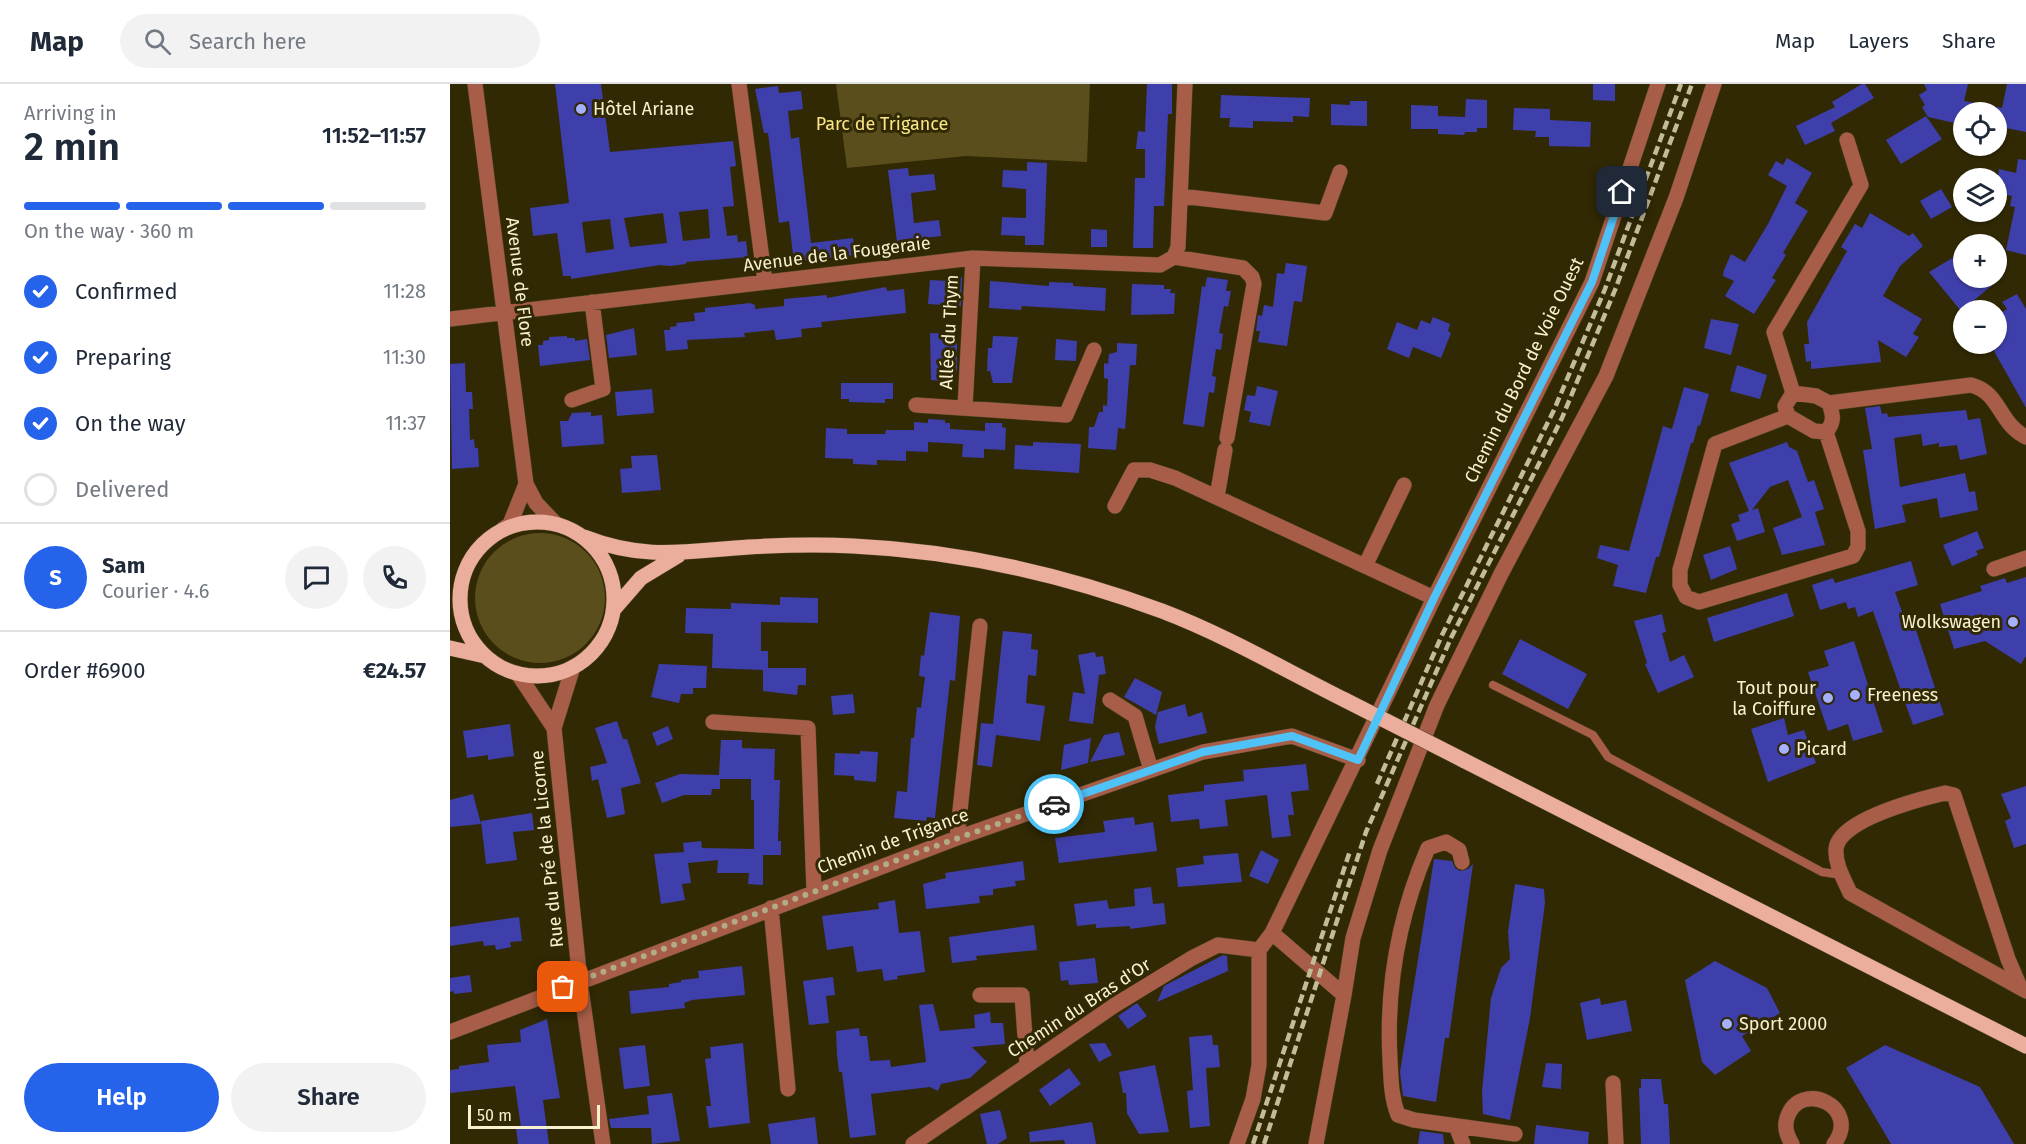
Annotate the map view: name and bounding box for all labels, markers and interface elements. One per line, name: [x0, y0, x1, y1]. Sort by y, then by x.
search box: [120, 14, 540, 68]
text: Map: [30, 25, 84, 58]
icon: search: [141, 25, 174, 58]
text: Search here: [189, 28, 307, 55]
text: Map: [1775, 28, 1815, 54]
text: Layers: [1848, 28, 1909, 54]
text: Share: [1942, 28, 1996, 54]
place label: Hôtel Ariane: [593, 98, 694, 120]
text: Arriving in: [24, 101, 117, 125]
marker: Hôtel Ariane: [574, 102, 588, 116]
map controls: [1953, 102, 2007, 354]
button: locate: [1953, 102, 2007, 156]
park label: Parc de Trigance: [816, 113, 948, 135]
text: 11:52–11:57: [322, 122, 426, 149]
text: 2 min: [24, 124, 120, 170]
pin: [1596, 166, 1647, 217]
button: layers: [1953, 168, 2007, 222]
icon: home: [1605, 175, 1638, 208]
street label: Avenue de Flore: [501, 216, 539, 348]
text: On the way · 360 m: [24, 219, 194, 243]
street label: Avenue de la Fougeraie: [742, 232, 932, 276]
button: +: [1953, 234, 2007, 288]
street label: Chemin du Bord de Voie Ouest: [1460, 253, 1589, 486]
street label: Allée du Thym: [935, 274, 963, 390]
icon: check: [24, 275, 57, 308]
text: Confirmed: [75, 278, 178, 305]
text: 11:28: [383, 279, 426, 303]
button: −: [1953, 300, 2007, 354]
icon: check: [24, 341, 57, 374]
text: Preparing: [75, 344, 171, 371]
text: 11:30: [383, 345, 426, 369]
icon: check: [24, 407, 57, 440]
text: On the way: [75, 410, 186, 437]
text: 11:37: [385, 411, 426, 435]
text: Delivered: [75, 476, 170, 503]
button: chat: [285, 546, 348, 609]
button: phone: [363, 546, 426, 609]
text: Sam: [102, 552, 145, 579]
text: S: [49, 564, 62, 591]
text: Courier · 4.6: [102, 579, 209, 603]
place label: Wolkswagen: [1901, 611, 2001, 633]
marker: Wolkswagen: [2006, 615, 2020, 629]
text: Order #6900: [24, 657, 145, 684]
text: €24.57: [363, 657, 426, 684]
place label: Tout pour la Coiffure: [1732, 677, 1816, 720]
place label: Freeness: [1867, 684, 1938, 706]
marker: Freeness: [1848, 688, 1862, 702]
marker: Tout pour la Coiffure: [1821, 691, 1835, 705]
place label: Picard: [1796, 738, 1847, 760]
marker: Picard: [1777, 742, 1791, 756]
street label: Rue du Pré de la Licorne: [526, 749, 568, 949]
courier: [1024, 774, 1084, 834]
icon: car: [1038, 788, 1071, 821]
street label: Chemin de Trigance: [814, 803, 972, 879]
street label: Chemin du Bras d'Or: [1003, 953, 1155, 1062]
pin: [537, 961, 588, 1012]
icon: bag: [546, 970, 579, 1003]
place label: Sport 2000: [1739, 1013, 1827, 1035]
marker: Sport 2000: [1720, 1017, 1734, 1031]
button: Help: [24, 1063, 219, 1132]
button: Share: [231, 1063, 426, 1132]
scale bar: [468, 1102, 600, 1130]
text: 50 m: [477, 1106, 512, 1125]

